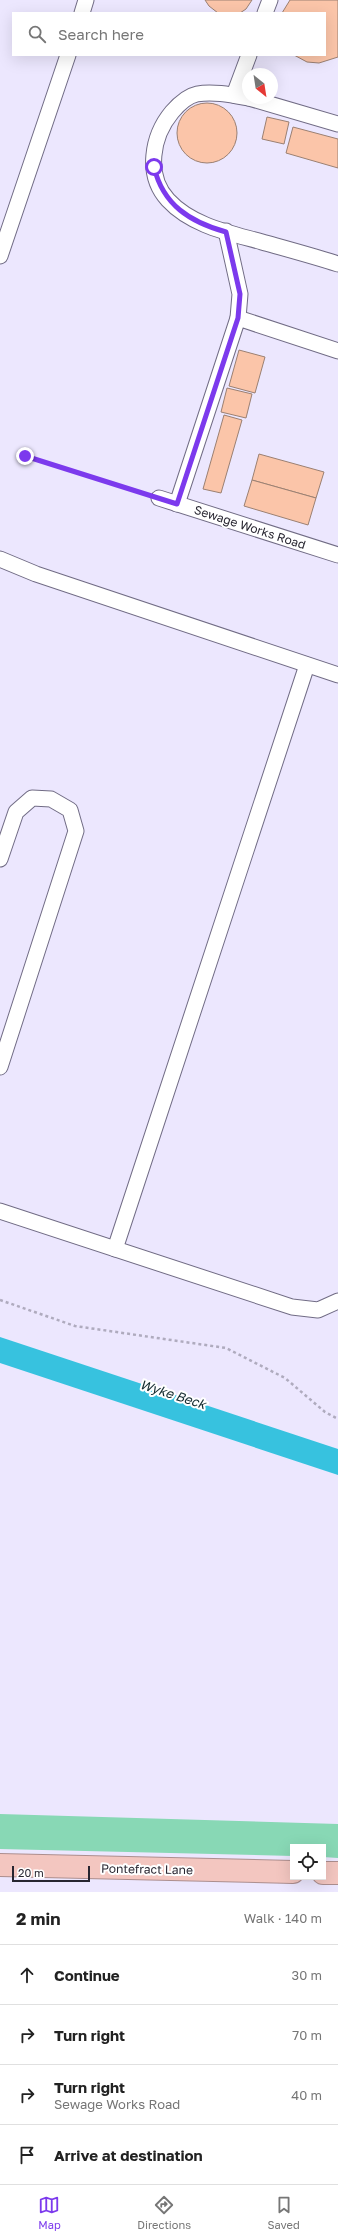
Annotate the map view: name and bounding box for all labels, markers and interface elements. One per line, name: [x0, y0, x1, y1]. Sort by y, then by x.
search box: [12, 12, 326, 56]
icon: search: [26, 23, 48, 45]
text: Search here: [58, 25, 144, 43]
north arrow: [242, 68, 278, 104]
route start: [145, 158, 163, 176]
route end: [16, 447, 34, 465]
street label: Sewage Works Road: [192, 502, 308, 552]
water label: Wyke Beck: [138, 1376, 210, 1413]
map controls: [290, 1844, 326, 1880]
button: locate: [290, 1844, 326, 1880]
street label: Pontefract Lane: [101, 1861, 193, 1877]
scale bar: [12, 1864, 90, 1883]
text: 20 m: [18, 1866, 44, 1879]
text: 2 min: [16, 1908, 60, 1929]
text: Walk · 140 m: [244, 1910, 322, 1926]
icon: ahead: [16, 1964, 38, 1986]
text: Continue: [54, 1966, 120, 1984]
text: 30 m: [292, 1967, 322, 1983]
icon: right: [16, 2024, 38, 2046]
text: Turn right: [54, 2026, 125, 2044]
text: 70 m: [292, 2027, 322, 2043]
text: Turn right: [54, 2078, 125, 2096]
icon: right: [16, 2084, 38, 2106]
text: 40 m: [291, 2087, 322, 2103]
text: Sewage Works Road: [54, 2096, 180, 2112]
icon: arrive: [16, 2144, 38, 2166]
text: Arrive at destination: [54, 2146, 203, 2164]
tab: Map: [38, 2194, 61, 2231]
tab: Directions: [137, 2194, 191, 2231]
tab: Saved: [268, 2194, 300, 2231]

